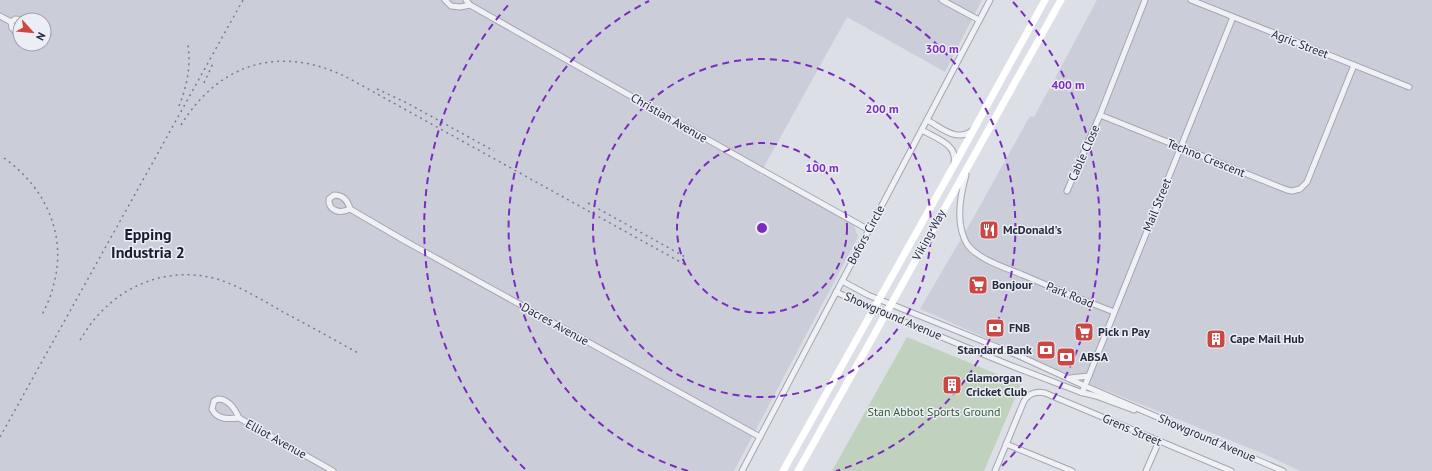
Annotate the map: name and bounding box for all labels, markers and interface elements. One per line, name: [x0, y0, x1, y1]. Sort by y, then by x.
north arrow: [12, 12, 52, 52]
street label: Agric Street: [1270, 26, 1331, 61]
text: N: [33, 30, 49, 43]
text: 300 m: [925, 41, 959, 56]
text: 400 m: [1051, 77, 1085, 92]
street label: Christian Avenue: [628, 90, 710, 146]
text: 200 m: [865, 101, 899, 116]
street label: Cable Close: [1065, 122, 1103, 183]
street label: Techno Crescent: [1165, 135, 1247, 180]
text: 100 m: [805, 160, 839, 175]
street label: Mail Street: [1139, 176, 1174, 234]
street label: Bofors Circle: [844, 203, 887, 267]
street label: Viking Way: [908, 206, 949, 264]
restaurant icon: McDonald's: [978, 219, 1000, 241]
centre of rings: [755, 221, 769, 235]
place label: McDonald's: [1003, 222, 1062, 237]
district label: Epping Industria 2: [111, 224, 185, 262]
supermarket icon: Bonjour: [967, 274, 989, 296]
place label: Bonjour: [992, 277, 1033, 292]
street label: Park Road: [1044, 278, 1096, 311]
street label: Showground Avenue: [842, 288, 944, 343]
street label: Dacres Avenue: [519, 299, 592, 348]
bank icon: FNB: [984, 317, 1006, 339]
place label: FNB: [1009, 320, 1030, 335]
supermarket icon: Pick n Pay: [1073, 321, 1095, 343]
place label: Pick n Pay: [1098, 324, 1150, 339]
building icon: Cape Mail Hub: [1205, 328, 1227, 350]
place label: Cape Mail Hub: [1230, 331, 1305, 346]
bank icon: Standard Bank: [1035, 339, 1057, 361]
place label: Standard Bank: [957, 342, 1032, 357]
bank icon: ABSA: [1055, 346, 1077, 368]
place label: ABSA: [1080, 349, 1109, 364]
place label: Glamorgan Cricket Club: [966, 370, 1028, 399]
building icon: Glamorgan Cricket Club: [941, 374, 963, 396]
park label: Stan Abbot Sports Ground: [868, 404, 1000, 419]
street label: Grens Street: [1100, 410, 1164, 449]
street label: Showground Avenue: [1156, 410, 1258, 465]
street label: Elliot Avenue: [243, 416, 309, 461]

